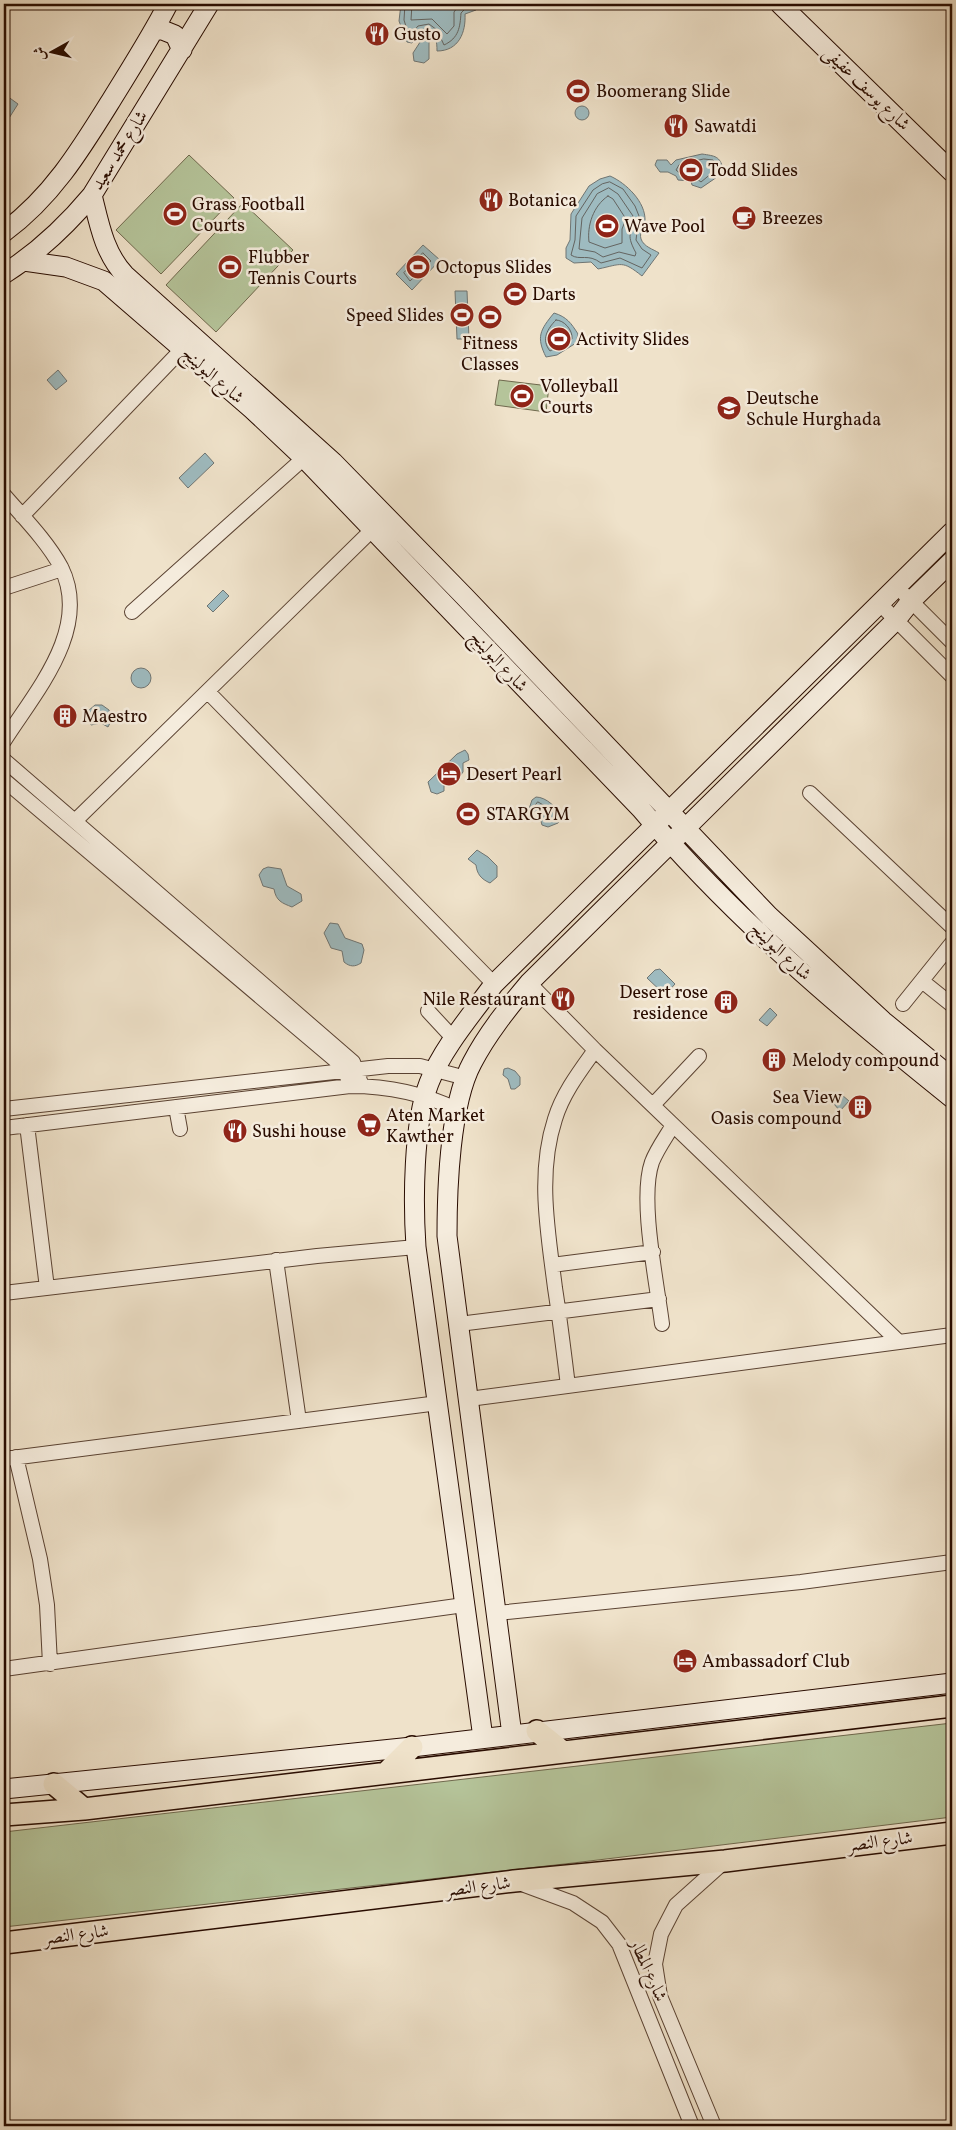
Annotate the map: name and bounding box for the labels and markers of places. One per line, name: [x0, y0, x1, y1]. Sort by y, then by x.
restaurant icon: Gusto: [364, 21, 390, 47]
place label: Gusto: [394, 23, 441, 48]
sports icon: Boomerang Slide: [565, 78, 591, 104]
place label: Boomerang Slide: [596, 80, 730, 105]
restaurant icon: Sawatdi: [663, 113, 689, 139]
place label: Sawatdi: [694, 115, 757, 140]
sports icon: Todd Slides: [678, 157, 704, 183]
place label: Todd Slides: [708, 159, 798, 184]
restaurant icon: Botanica: [478, 187, 504, 213]
place label: Botanica: [508, 189, 577, 214]
place label: Grass Football Courts: [192, 193, 305, 239]
sports icon: Grass Football Courts: [162, 201, 188, 227]
cafe icon: Breezes: [731, 205, 757, 231]
place label: Breezes: [762, 207, 823, 232]
sports icon: Wave Pool: [594, 213, 620, 239]
place label: Wave Pool: [624, 215, 705, 240]
place label: Flubber Tennis Courts: [248, 246, 357, 292]
sports icon: Flubber Tennis Courts: [217, 254, 243, 280]
sports icon: Octopus Slides: [405, 254, 431, 280]
place label: Octopus Slides: [436, 256, 552, 281]
sports icon: Darts: [502, 281, 528, 307]
place label: Darts: [532, 283, 576, 308]
sports icon: Speed Slides: [449, 302, 475, 328]
place label: Speed Slides: [346, 304, 444, 329]
sports icon: Fitness Classes: [477, 304, 503, 330]
sports icon: Activity Slides: [546, 326, 572, 352]
place label: Activity Slides: [576, 328, 689, 353]
place label: Fitness Classes: [461, 332, 519, 378]
place label: Volleyball Courts: [540, 375, 618, 421]
sports icon: Volleyball Courts: [509, 383, 535, 409]
place label: Deutsche Schule Hurghada: [746, 387, 881, 433]
school or university icon: Deutsche Schule Hurghada: [716, 395, 742, 421]
building icon: Maestro: [52, 703, 78, 729]
place label: Maestro: [82, 705, 147, 730]
hotel icon: Desert Pearl: [436, 761, 462, 787]
place label: Desert Pearl: [466, 763, 562, 788]
sports icon: STARGYM: [455, 801, 481, 827]
place label: STARGYM: [486, 803, 570, 828]
place label: Desert rose residence: [619, 981, 708, 1027]
restaurant icon: Nile Restaurant: [550, 986, 576, 1012]
place label: Nile Restaurant: [423, 988, 546, 1013]
building icon: Desert rose residence: [713, 989, 739, 1015]
building icon: Melody compound: [761, 1047, 787, 1073]
place label: Melody compound: [792, 1049, 939, 1074]
place label: Sea View Oasis compound: [711, 1086, 842, 1132]
building icon: Sea View Oasis compound: [847, 1094, 873, 1120]
place label: Aten Market Kawther: [386, 1104, 485, 1150]
supermarket icon: Aten Market Kawther: [356, 1112, 382, 1138]
restaurant icon: Sushi house: [222, 1118, 248, 1144]
place label: Sushi house: [252, 1120, 346, 1145]
hotel icon: Ambassadorf Club: [672, 1648, 698, 1674]
place label: Ambassadorf Club: [702, 1650, 850, 1675]

